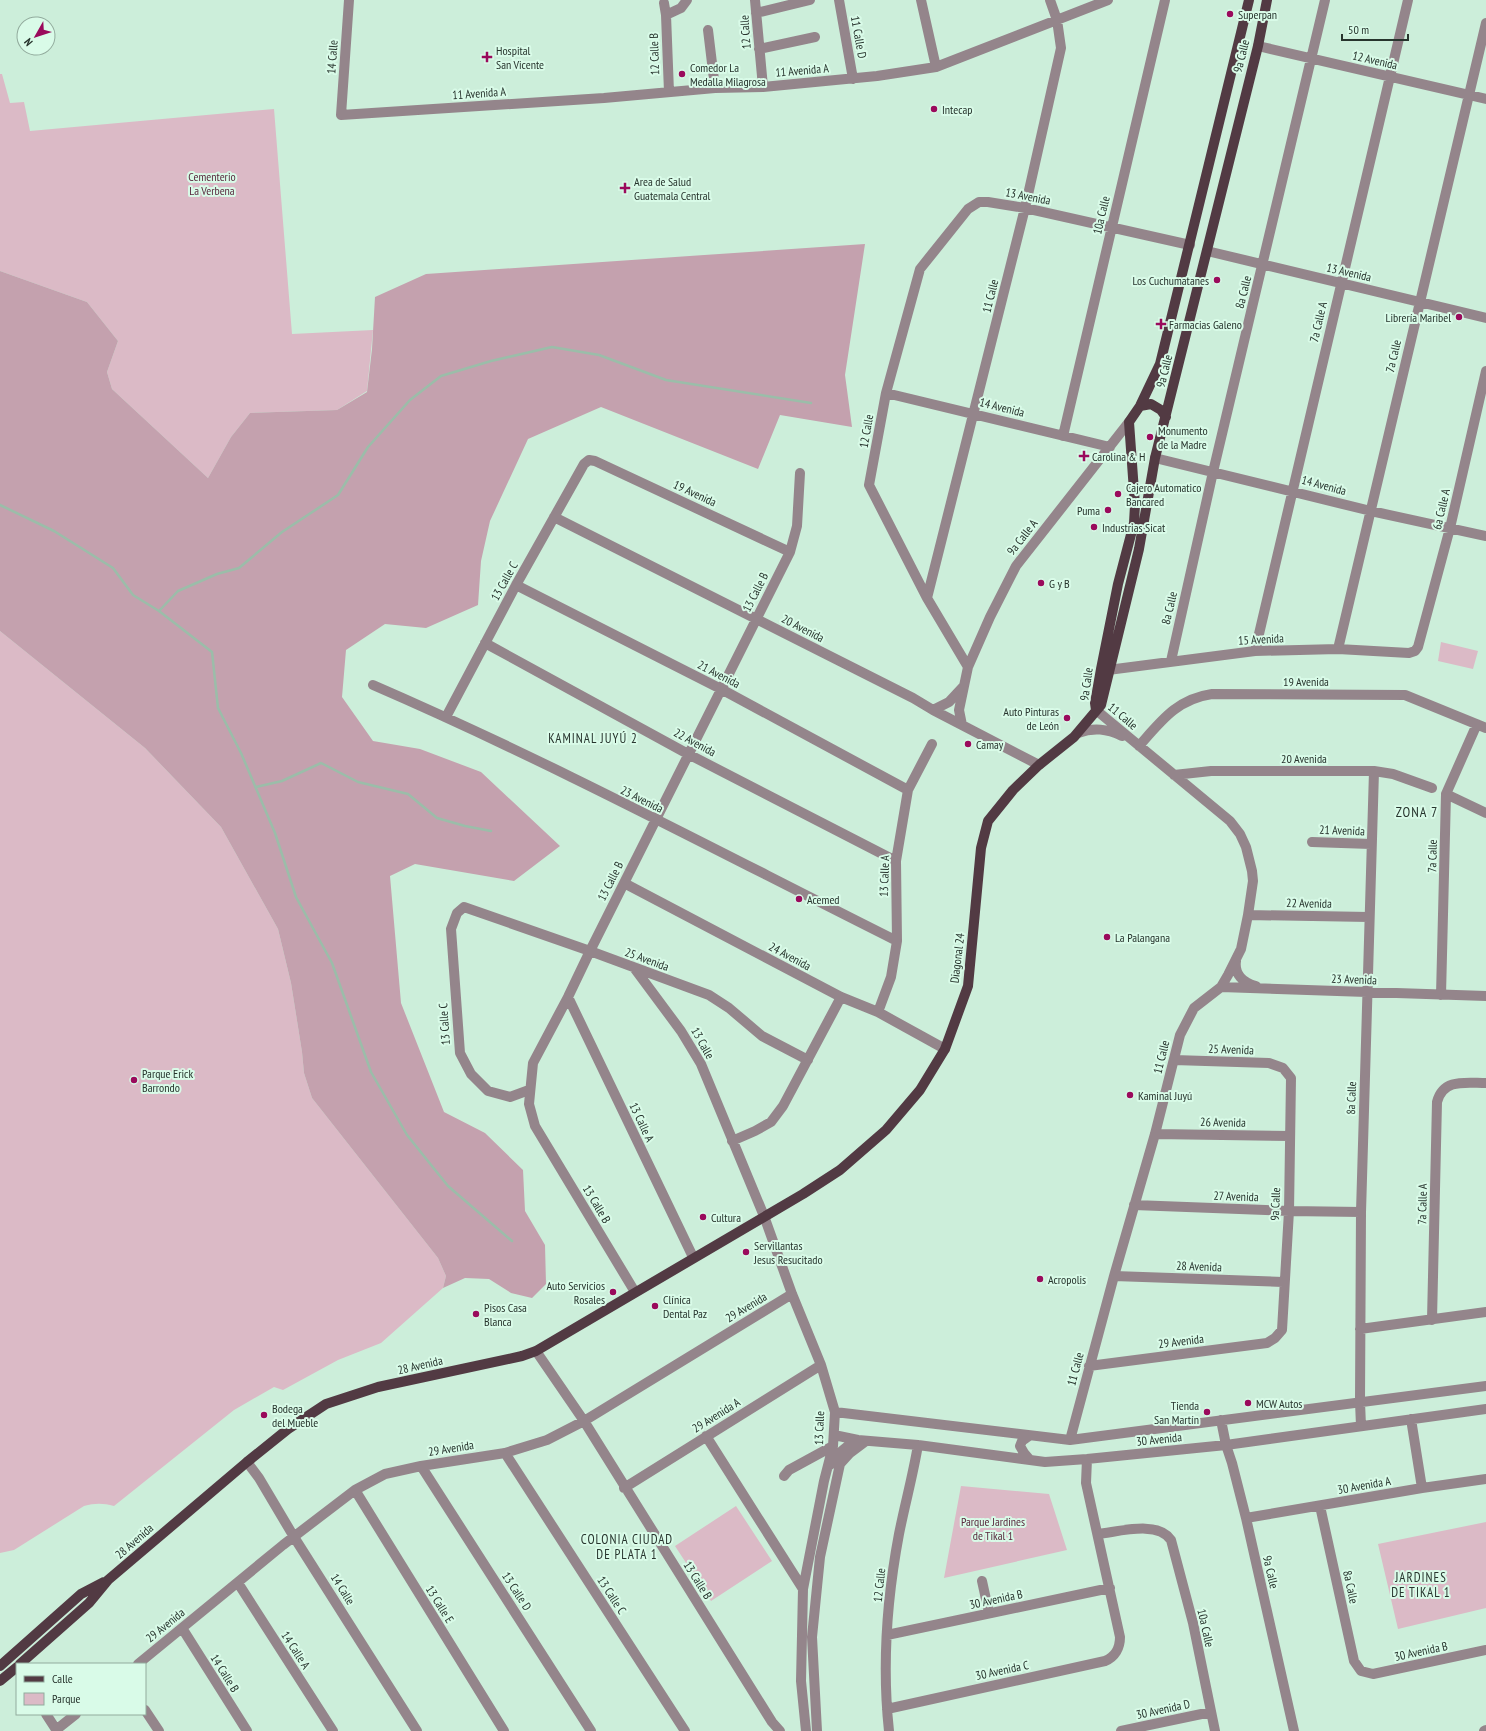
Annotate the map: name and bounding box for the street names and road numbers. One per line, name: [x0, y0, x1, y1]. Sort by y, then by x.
street label: 12 Calle: [736, 14, 754, 50]
street label: 11 Calle D: [848, 15, 870, 59]
street label: 12 Calle B: [646, 32, 662, 75]
street label: 9a Calle: [1230, 38, 1252, 74]
street label: 14 Calle: [323, 39, 341, 75]
street label: 12 Avenida: [1351, 48, 1399, 73]
street label: 11 Avenida A: [775, 60, 830, 80]
street label: 11 Avenida A: [452, 84, 507, 102]
street label: 13 Avenida: [1004, 184, 1052, 208]
street label: 10a Calle: [1089, 194, 1113, 236]
street label: 13 Avenida: [1325, 260, 1373, 285]
street label: 8a Calle: [1232, 274, 1254, 310]
street label: 11 Calle: [979, 278, 1001, 314]
street label: 7a Calle A: [1306, 300, 1330, 344]
street label: 7a Calle: [1382, 338, 1404, 374]
street label: 9a Calle: [1153, 353, 1175, 389]
street label: 14 Avenida: [978, 394, 1026, 420]
street label: 12 Calle: [856, 413, 876, 449]
street label: 14 Avenida: [1300, 472, 1348, 498]
street label: 19 Avenida: [671, 477, 719, 510]
street label: 6a Calle A: [1429, 487, 1453, 531]
street label: 9a Calle A: [1003, 516, 1041, 558]
street label: 13 Calle C: [487, 559, 521, 603]
street label: 13 Calle B: [739, 569, 771, 614]
street label: 8a Calle: [1158, 590, 1180, 626]
street label: 20 Avenida: [779, 611, 827, 645]
street label: 15 Avenida: [1238, 630, 1284, 648]
street label: 21 Avenida: [695, 657, 743, 691]
street label: 9a Calle: [1076, 666, 1096, 702]
street label: 19 Avenida: [1283, 674, 1329, 689]
street label: 11 Calle: [1105, 699, 1141, 733]
street label: 22 Avenida: [671, 725, 719, 759]
street label: 20 Avenida: [1281, 751, 1327, 766]
street label: 23 Avenida: [618, 782, 666, 816]
street label: 21 Avenida: [1319, 822, 1365, 838]
street label: 7a Calle: [1424, 839, 1440, 873]
street label: 13 Calle A: [876, 854, 892, 897]
street label: 13 Calle B: [594, 858, 626, 903]
street label: 22 Avenida: [1286, 895, 1332, 911]
street label: Diagonal 24: [946, 932, 968, 984]
street label: 24 Avenida: [766, 939, 814, 973]
street label: 25 Avenida: [623, 944, 671, 974]
street label: 23 Avenida: [1331, 971, 1377, 987]
street label: 13 Calle C: [435, 1002, 453, 1046]
street label: 13 Calle: [688, 1024, 718, 1062]
street label: 11 Calle: [1150, 1039, 1172, 1075]
street label: 25 Avenida: [1208, 1041, 1254, 1057]
street label: 8a Calle: [1343, 1081, 1359, 1115]
street label: 13 Calle A: [626, 1100, 658, 1144]
street label: 26 Avenida: [1200, 1114, 1246, 1130]
street label: 13 Calle B: [580, 1182, 614, 1226]
street label: 7a Calle A: [1414, 1183, 1430, 1225]
street label: 9a Calle: [1267, 1187, 1283, 1221]
street label: 27 Avenida: [1213, 1188, 1259, 1204]
street label: 28 Avenida: [1176, 1258, 1222, 1274]
street label: 29 Avenida: [723, 1289, 770, 1325]
street label: 29 Avenida: [1157, 1331, 1205, 1351]
street label: 11 Calle: [1063, 1351, 1087, 1387]
street label: 28 Avenida: [396, 1352, 444, 1377]
street label: 29 Avenida A: [689, 1394, 743, 1436]
street label: 13 Calle: [811, 1411, 827, 1445]
street label: 30 Avenida: [1135, 1429, 1183, 1449]
street label: 29 Avenida: [427, 1437, 475, 1459]
street label: 30 Avenida A: [1336, 1473, 1392, 1497]
street label: 28 Avenida: [112, 1520, 156, 1562]
street label: 9a Calle: [1260, 1554, 1282, 1590]
street label: 13 Calle B: [680, 1558, 716, 1602]
street label: 12 Calle: [870, 1567, 888, 1603]
street label: 13 Calle D: [499, 1569, 535, 1613]
street label: 8a Calle: [1340, 1569, 1362, 1605]
street label: 14 Calle: [328, 1571, 358, 1607]
street label: 13 Calle C: [594, 1573, 630, 1617]
street label: 13 Calle E: [423, 1582, 457, 1626]
street label: 30 Avenida B: [968, 1586, 1024, 1612]
street label: 29 Avenida: [142, 1605, 188, 1645]
street label: 10a Calle: [1194, 1607, 1218, 1649]
street label: 14 Calle A: [278, 1628, 314, 1672]
street label: 30 Avenida B: [1393, 1638, 1449, 1664]
street label: 14 Calle B: [207, 1651, 243, 1695]
street label: 30 Avenida C: [974, 1657, 1030, 1683]
street label: 30 Avenida D: [1135, 1696, 1191, 1722]

